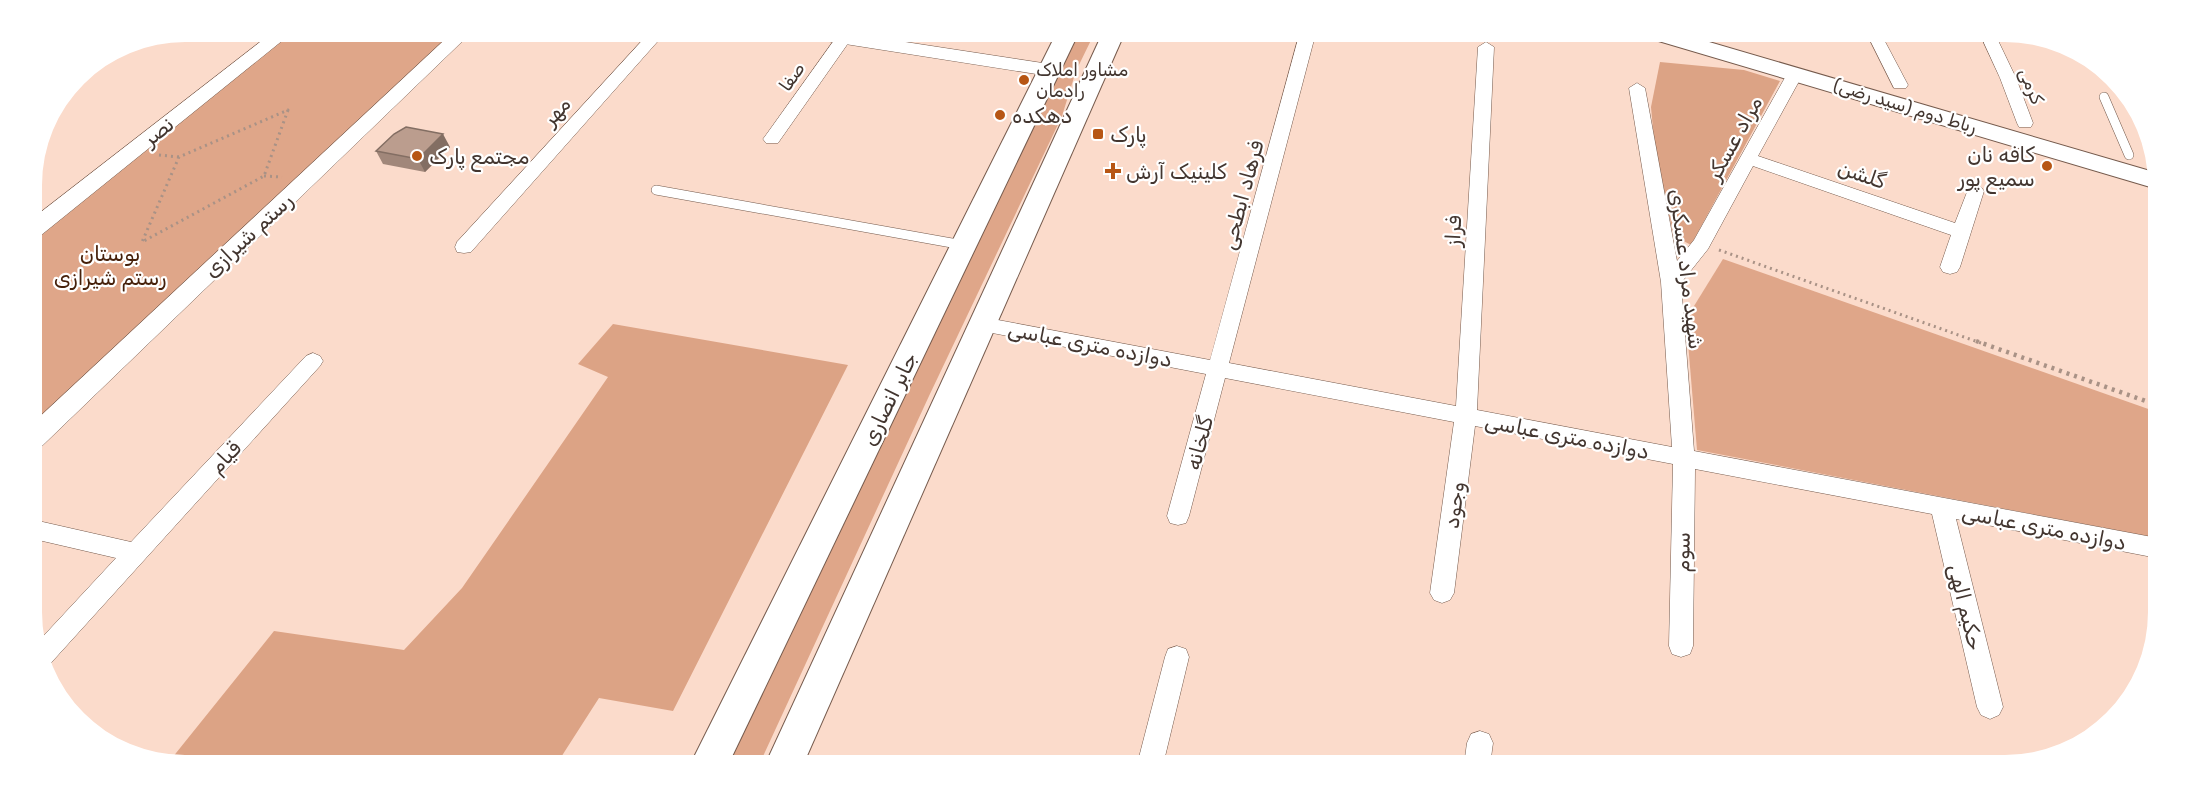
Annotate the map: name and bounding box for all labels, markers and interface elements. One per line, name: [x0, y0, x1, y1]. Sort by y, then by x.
street label: صفا: [774, 58, 810, 96]
place label: مشاور املاک رادمان: [1036, 59, 1128, 102]
street label: کرمی: [2014, 65, 2048, 107]
marker: مشاور املاک رادمان: [1017, 73, 1031, 87]
street label: رباط دوم (سید رضی): [1831, 74, 1979, 138]
street label: مهر: [535, 91, 575, 132]
street label: مراد عسکر: [1700, 92, 1767, 186]
place label: دهکده: [1012, 103, 1072, 128]
marker: دهکده: [993, 108, 1007, 122]
street label: نصر: [136, 111, 179, 152]
place label: پارک: [1110, 122, 1147, 149]
marker: پارک: [1091, 127, 1105, 141]
street label: فرهاد ابطحی: [1215, 137, 1269, 252]
place label: کافه نان سمیع پور: [1956, 142, 2036, 194]
place label: مجتمع پارک: [429, 144, 529, 172]
marker: مجتمع پارک: [410, 149, 424, 163]
street label: گلشن: [1835, 154, 1890, 194]
place label: کلینیک آرش: [1126, 159, 1227, 184]
marker: کافه نان سمیع پور: [2040, 159, 2054, 173]
marker: کلینیک آرش: [1104, 162, 1122, 180]
street label: رستم شیرازی: [198, 187, 299, 284]
street label: شهید مراد عسکری: [1665, 187, 1709, 351]
street label: فراز: [1440, 215, 1466, 249]
park label: بوستان رستم شیرازی: [54, 241, 166, 292]
street label: دوازده متری عباسی: [1006, 316, 1174, 373]
street label: جابر انصاری: [856, 348, 922, 450]
street label: دوازده متری عباسی: [1483, 408, 1651, 465]
street label: گلخانه: [1180, 413, 1218, 472]
street label: قیام: [204, 436, 247, 479]
street label: وجود: [1438, 480, 1471, 530]
street label: دوازده متری عباسی: [1960, 499, 2128, 556]
street label: سوم: [1669, 532, 1696, 572]
street label: حکیم الهی: [1941, 561, 1989, 653]

